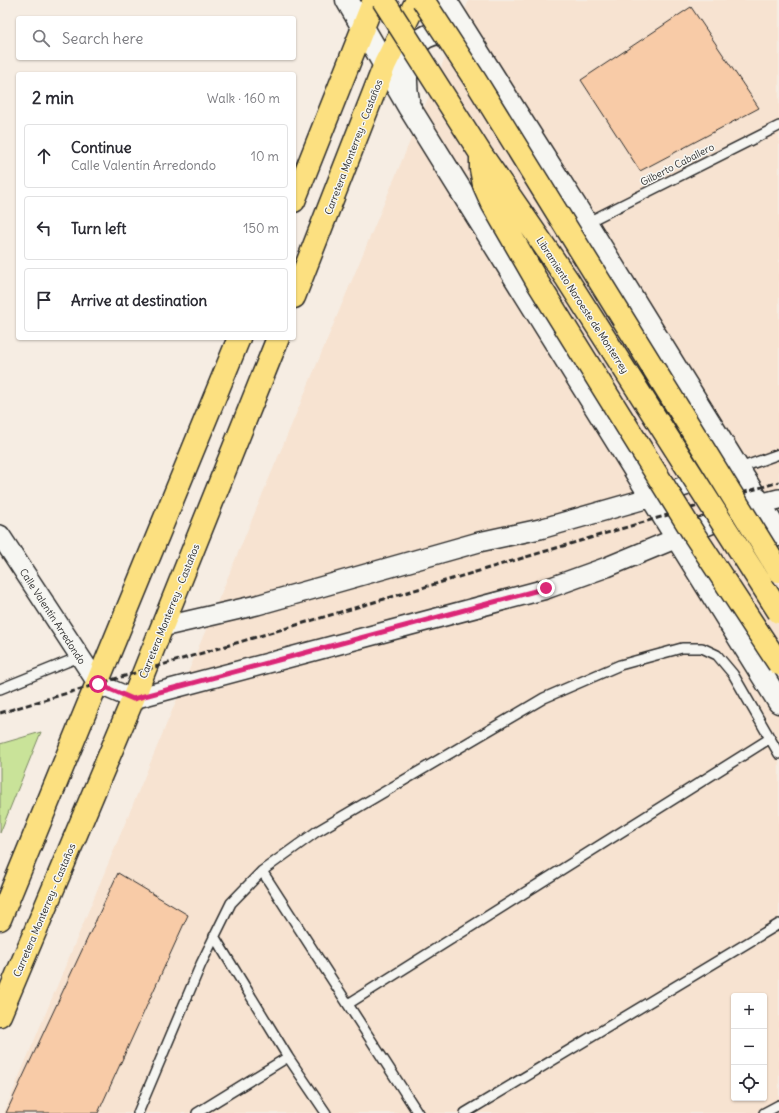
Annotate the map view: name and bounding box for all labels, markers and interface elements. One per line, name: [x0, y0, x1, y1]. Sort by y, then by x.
search box: [16, 16, 296, 60]
icon: search: [30, 27, 52, 49]
text: Search here: [62, 29, 143, 48]
street label: Carretera Monterrey - Castaños: [322, 77, 385, 217]
text: 2 min: [32, 87, 74, 109]
text: Walk · 160 m: [207, 90, 280, 107]
text: Continue: [71, 138, 132, 157]
street label: Gilberto Caballero: [638, 140, 717, 189]
icon: ahead: [33, 145, 55, 167]
text: 10 m: [251, 148, 279, 165]
text: Calle Valentín Arredondo: [71, 157, 216, 174]
icon: left: [33, 217, 55, 239]
text: Turn left: [71, 219, 126, 238]
text: 150 m: [243, 220, 279, 237]
street label: Libramiento Noroeste de Monterrey: [534, 235, 632, 376]
icon: arrive: [33, 289, 55, 311]
text: Arrive at destination: [71, 291, 207, 310]
street label: Carretera Monterrey - Castaños: [136, 542, 203, 680]
street label: Calle Valentín Arredondo: [17, 566, 89, 667]
route end: [537, 579, 555, 597]
route start: [89, 675, 107, 693]
street label: Carretera Monterrey - Castaños: [10, 841, 79, 979]
map controls: [731, 993, 767, 1101]
button: +: [731, 993, 767, 1029]
button: −: [731, 1029, 767, 1065]
button: locate: [731, 1065, 767, 1101]

